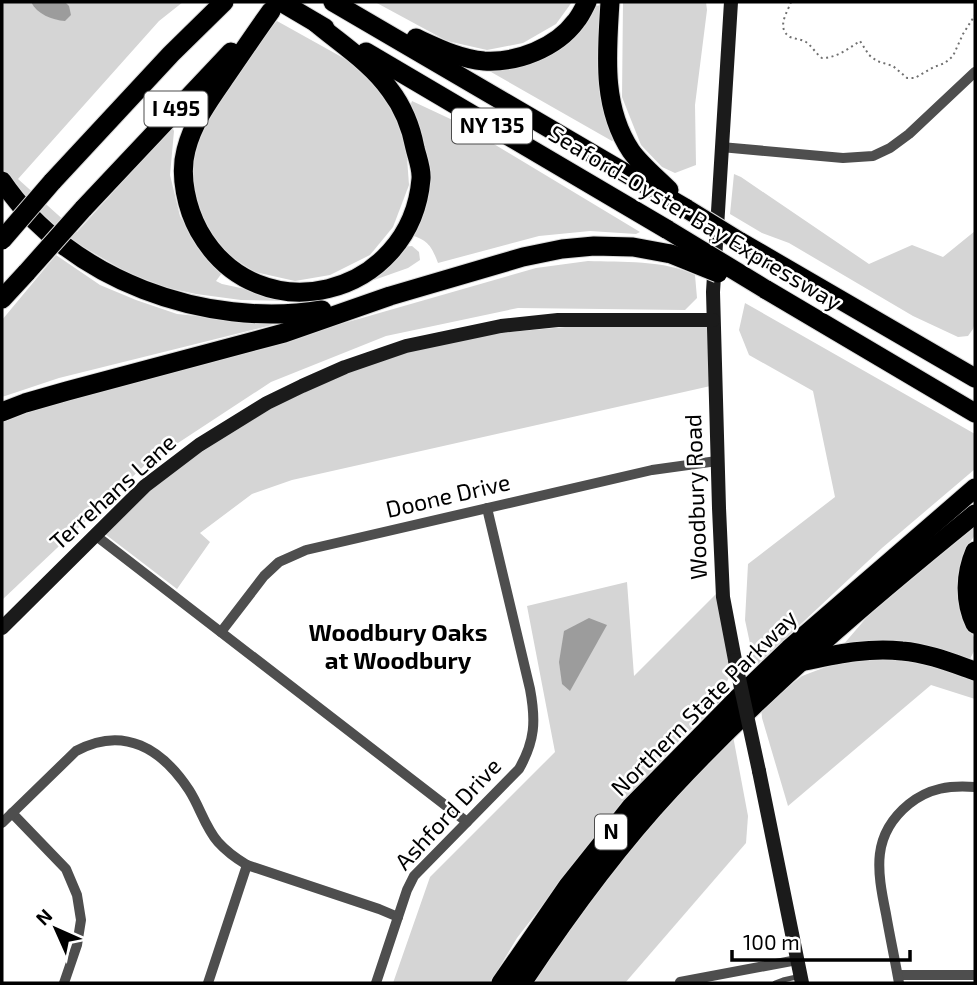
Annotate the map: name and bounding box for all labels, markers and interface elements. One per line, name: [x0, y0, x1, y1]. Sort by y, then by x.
road number: I 495: [144, 92, 208, 126]
road number: NY 135: [452, 108, 532, 144]
street label: Seaford-Oyster Bay Expressway: [544, 118, 847, 316]
street label: Woodbury Road: [678, 414, 712, 580]
street label: Terrehans Lane: [44, 427, 181, 555]
street label: Doone Drive: [383, 467, 513, 523]
street label: Northern State Parkway: [604, 603, 802, 801]
district label: Woodbury Oaks at Woodbury: [308, 617, 488, 674]
street label: Ashford Drive: [388, 752, 506, 875]
road number: N: [595, 814, 627, 850]
north arrow: [21, 894, 91, 964]
text: N: [31, 904, 57, 930]
scale bar: [732, 918, 911, 962]
text: 100 m: [743, 929, 800, 954]

